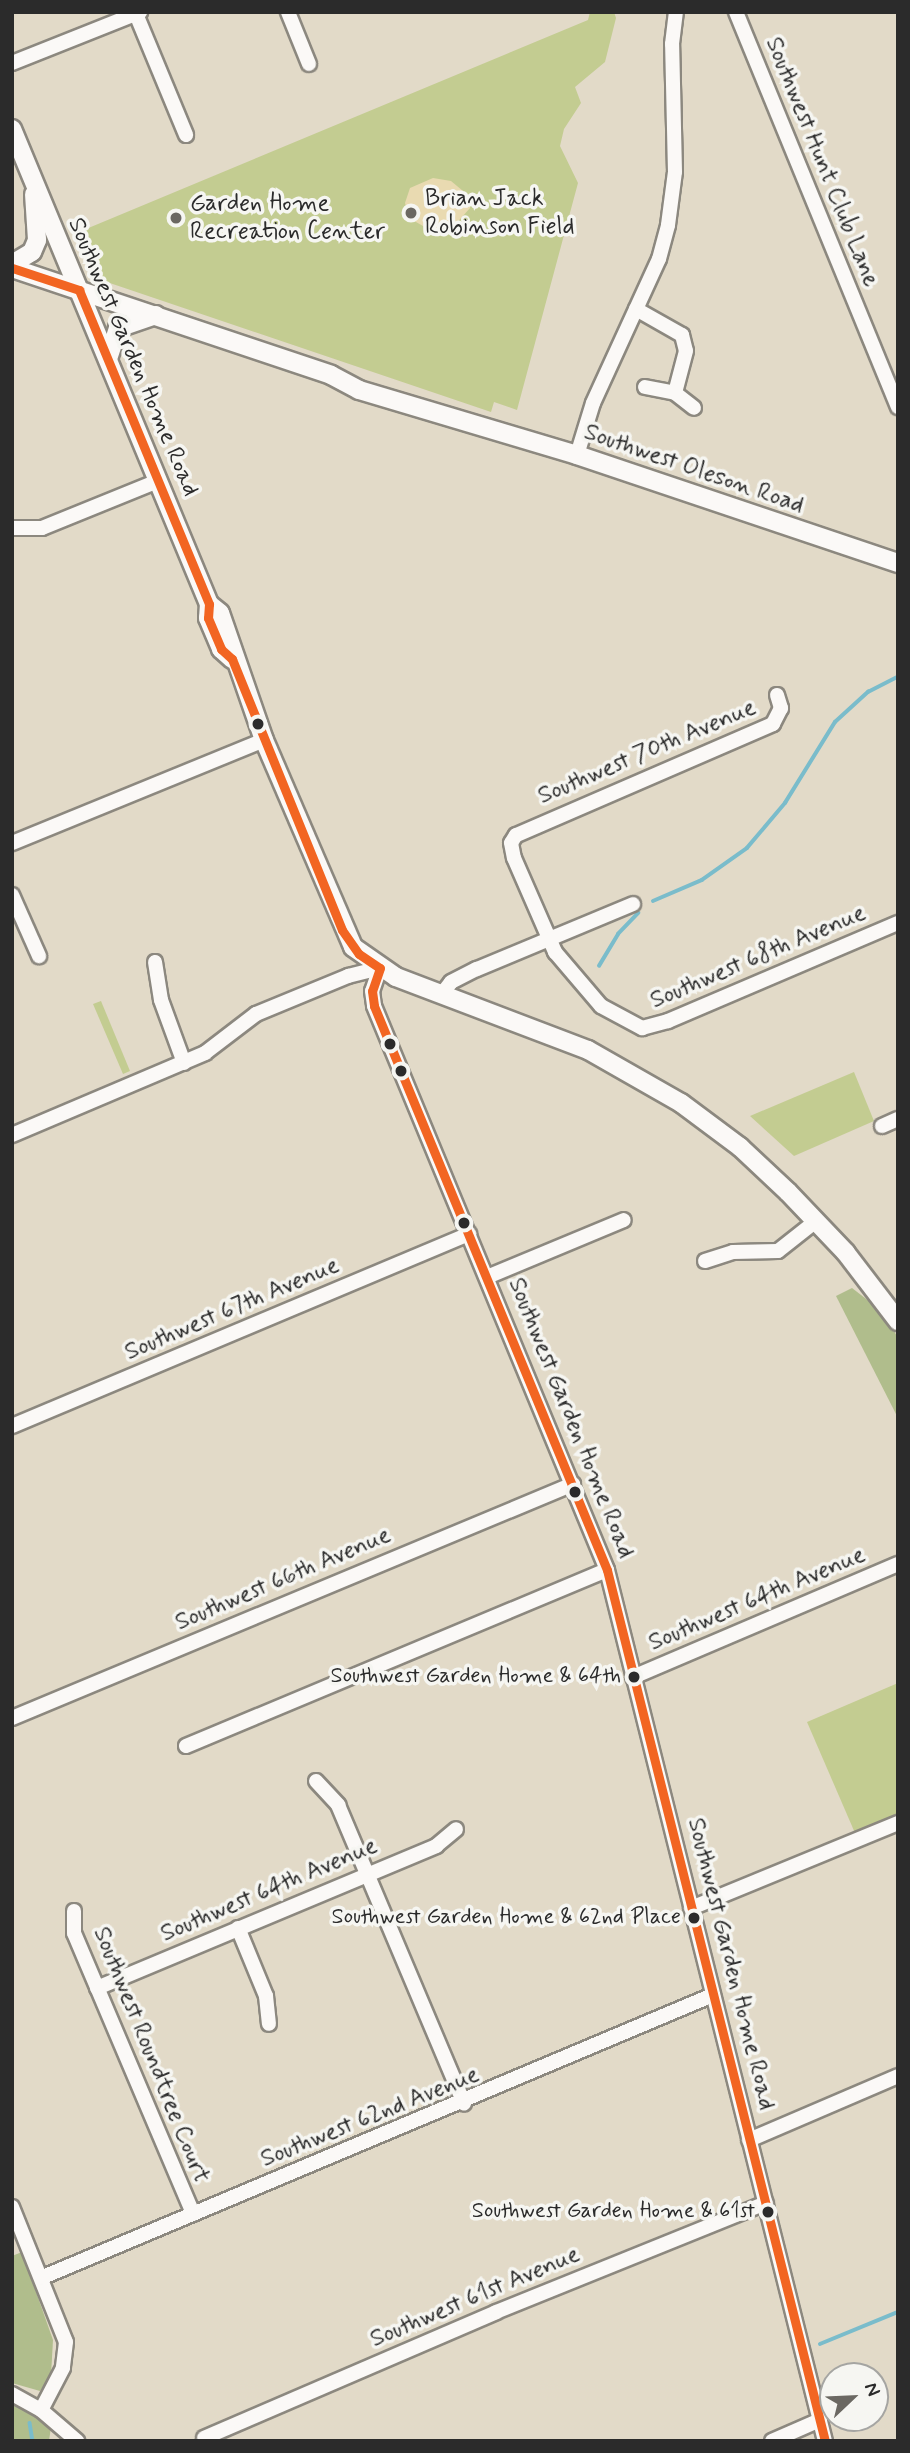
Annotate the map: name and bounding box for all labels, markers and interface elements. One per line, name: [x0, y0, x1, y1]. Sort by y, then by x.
street label: Southwest Hunt Club Lane: [759, 33, 885, 291]
place label: Brian Jack Robinson Field: [425, 185, 574, 241]
place label: Garden Home Recreation Center: [190, 190, 381, 246]
marker: Brian Jack Robinson Field: [403, 205, 419, 221]
marker: Garden Home Recreation Center: [168, 210, 184, 226]
street label: Southwest Garden Home Road: [62, 215, 204, 499]
street label: Southwest Oleson Road: [580, 418, 808, 520]
street label: Southwest 70th Avenue: [534, 693, 760, 811]
unlabelled marker: [251, 717, 265, 731]
street label: Southwest 68th Avenue: [646, 899, 870, 1015]
unlabelled marker: [383, 1037, 397, 1051]
unlabelled marker: [394, 1064, 408, 1078]
unlabelled marker: [457, 1216, 471, 1230]
street label: Southwest 67th Avenue: [121, 1251, 343, 1367]
street label: Southwest Garden Home Road: [502, 1275, 640, 1561]
unlabelled marker: [568, 1485, 582, 1499]
street label: Southwest 66th Avenue: [171, 1521, 395, 1637]
street label: Southwest 64th Avenue: [644, 1540, 870, 1658]
place label: Southwest Garden Home & 64th: [332, 1664, 621, 1690]
marker: Southwest Garden Home & 64th: [627, 1670, 641, 1684]
street label: Southwest Garden Home Road: [681, 1817, 781, 2111]
street label: Southwest 64th Avenue: [156, 1831, 382, 1949]
place label: Southwest Garden Home & 62nd Place: [335, 1905, 681, 1931]
marker: Southwest Garden Home & 62nd Place: [687, 1911, 701, 1925]
street label: Southwest Roundtree Court: [87, 1924, 215, 2186]
street label: Southwest 62nd Avenue: [256, 2060, 484, 2174]
place label: Southwest Garden Home & 61st: [473, 2199, 755, 2225]
marker: Southwest Garden Home & 61st: [761, 2205, 775, 2219]
street label: Southwest 61st Avenue: [366, 2240, 584, 2354]
north arrow: [819, 2362, 889, 2432]
text: N: [858, 2379, 886, 2400]

